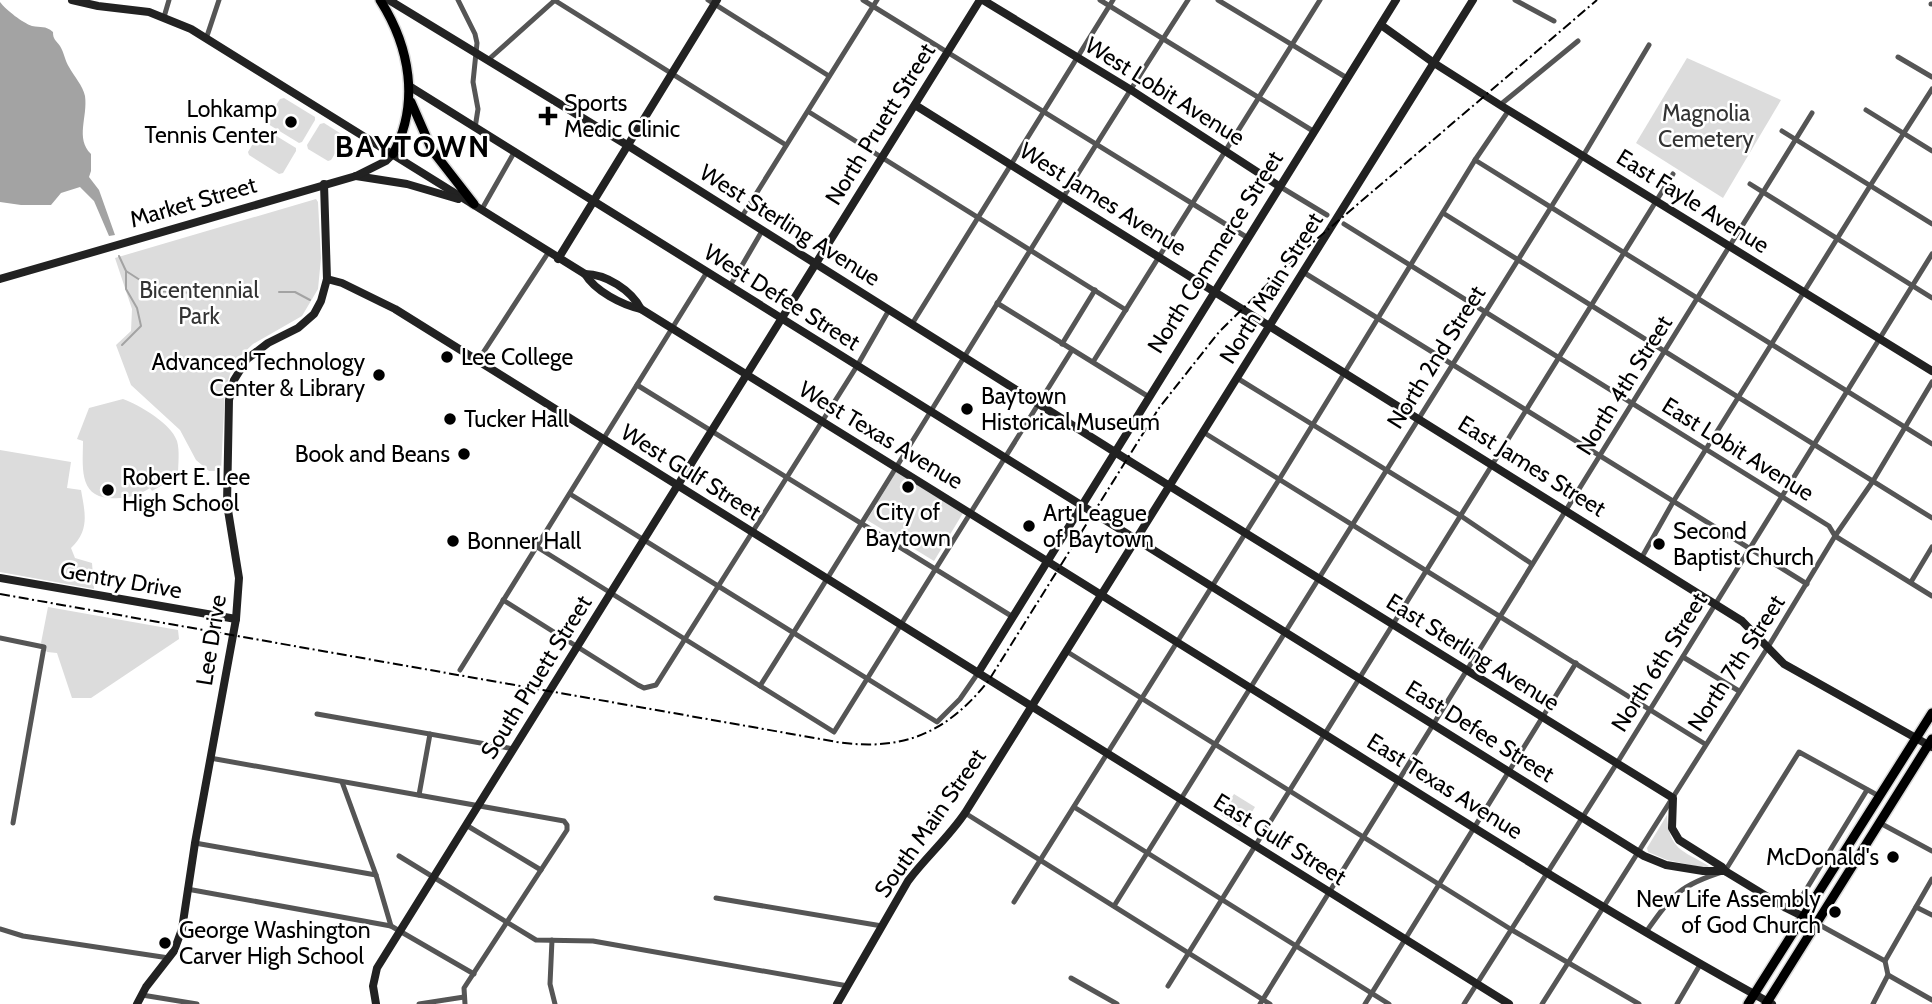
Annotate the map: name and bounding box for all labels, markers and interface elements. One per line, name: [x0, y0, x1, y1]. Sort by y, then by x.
street label: West Lobit Avenue: [1080, 31, 1250, 151]
street label: North Pruett Street: [819, 38, 941, 210]
place label: Sports Medic Clinic: [564, 89, 680, 143]
place label: Lohkamp Tennis Center: [144, 95, 278, 149]
park label: Magnolia Cemetery: [1658, 99, 1754, 153]
marker: Sports Medic Clinic: [538, 106, 558, 126]
marker: Lohkamp Tennis Center: [283, 114, 299, 130]
district label: BAYTOWN: [335, 128, 491, 165]
street label: West James Avenue: [1014, 136, 1192, 262]
street label: East Fayle Avenue: [1612, 143, 1775, 259]
street label: North Commerce Street: [1141, 146, 1289, 358]
street label: West Sterling Avenue: [695, 158, 886, 292]
street label: Market Street: [126, 170, 260, 233]
street label: North Main Street: [1213, 207, 1329, 369]
street label: West Defee Street: [699, 238, 865, 356]
park label: Bicentennial Park: [139, 276, 259, 330]
street label: North 2nd Street: [1381, 280, 1491, 434]
street label: North 4th Street: [1570, 310, 1678, 460]
place label: Lee College: [461, 343, 573, 371]
place label: Advanced Technology Center & Library: [152, 348, 365, 402]
marker: Lee College: [439, 349, 455, 365]
marker: Advanced Technology Center & Library: [371, 367, 387, 383]
street label: West Texas Avenue: [794, 375, 968, 495]
place label: Baytown Historical Museum: [981, 382, 1160, 436]
street label: East Lobit Avenue: [1657, 391, 1819, 507]
marker: Baytown Historical Museum: [959, 401, 975, 417]
place label: Tucker Hall: [464, 405, 569, 433]
street label: East James Street: [1453, 409, 1611, 523]
marker: Tucker Hall: [442, 411, 458, 427]
street label: West Gulf Street: [616, 418, 766, 526]
place label: Book and Beans: [295, 440, 450, 468]
marker: Book and Beans: [456, 446, 472, 462]
place label: Robert E. Lee High School: [122, 463, 251, 517]
marker: City of Baytown: [900, 479, 916, 495]
marker: Robert E. Lee High School: [100, 482, 116, 498]
place label: City of Baytown: [865, 498, 951, 552]
place label: Art League of Baytown: [1043, 499, 1154, 553]
place label: Second Baptist Church: [1673, 517, 1814, 571]
marker: Art League of Baytown: [1021, 518, 1037, 534]
place label: Bonner Hall: [467, 527, 582, 555]
marker: Bonner Hall: [445, 533, 461, 549]
marker: Second Baptist Church: [1651, 536, 1667, 552]
street label: Gentry Drive: [58, 556, 184, 605]
street label: East Sterling Avenue: [1381, 587, 1565, 717]
street label: North 6th Street: [1605, 587, 1713, 737]
street label: North 7th Street: [1681, 589, 1791, 737]
street label: South Pruett Street: [474, 590, 598, 764]
street label: Lee Drive: [190, 592, 232, 687]
street label: East Defee Street: [1401, 674, 1560, 788]
street label: East Texas Avenue: [1362, 727, 1528, 845]
street label: South Main Street: [868, 743, 992, 903]
street label: East Gulf Street: [1209, 787, 1352, 891]
place label: McDonald's: [1766, 843, 1879, 871]
marker: McDonald's: [1885, 849, 1901, 865]
place label: New Life Assembly of God Church: [1636, 885, 1821, 939]
marker: New Life Assembly of God Church: [1827, 904, 1843, 920]
place label: George Washington Carver High School: [179, 916, 371, 970]
marker: George Washington Carver High School: [157, 935, 173, 951]

